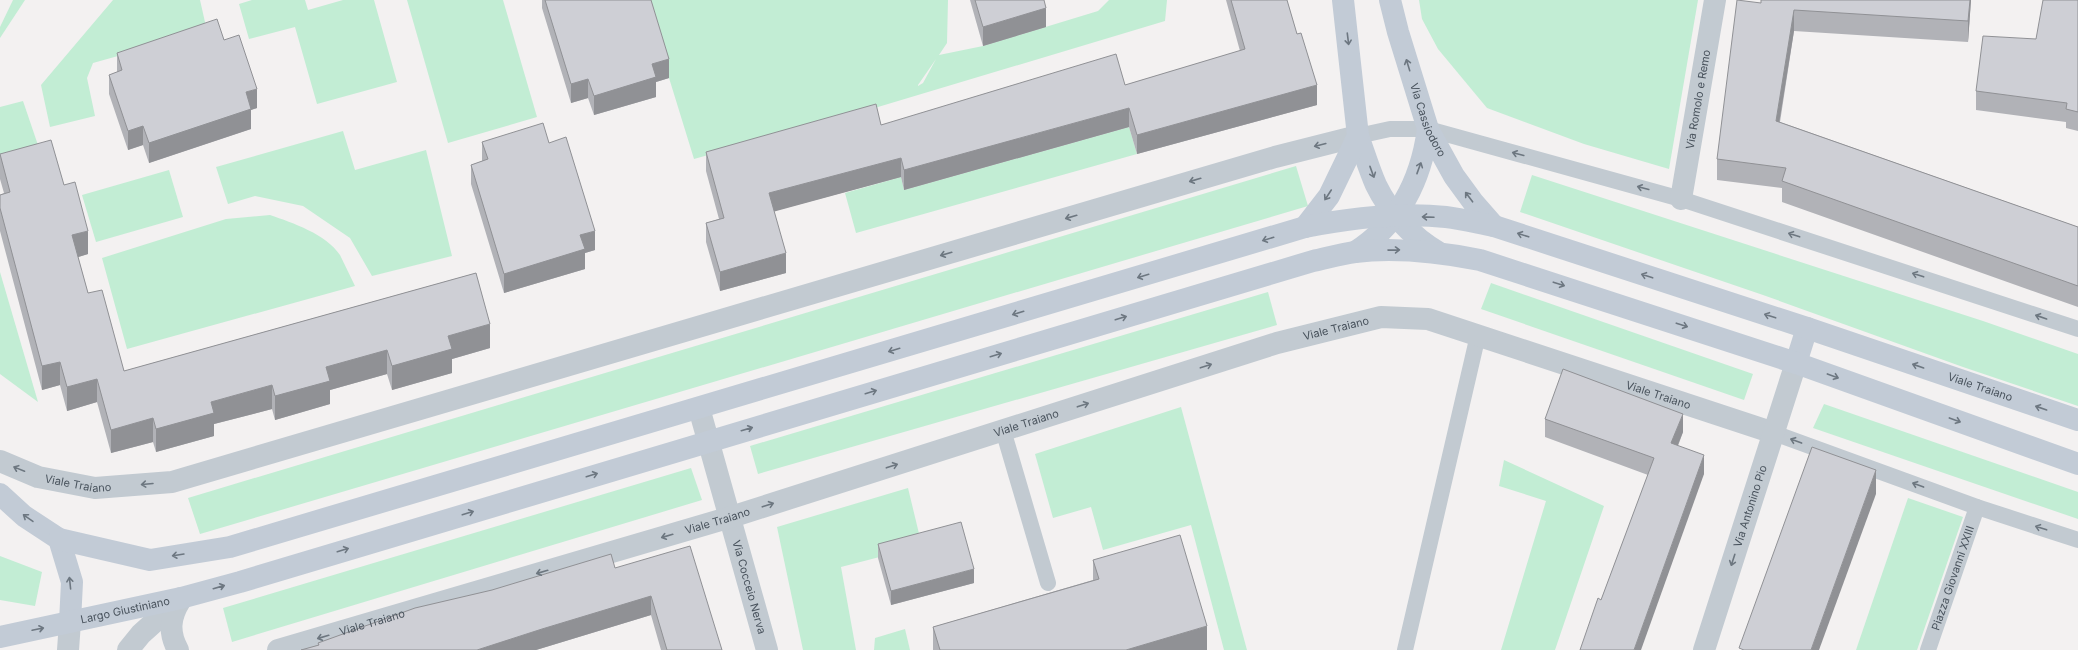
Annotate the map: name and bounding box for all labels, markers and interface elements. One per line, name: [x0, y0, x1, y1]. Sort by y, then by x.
one-way arrow: [1344, 32, 1351, 45]
street label: Via Romolo e Remo: [1683, 48, 1713, 150]
one-way arrow: [1404, 59, 1411, 72]
street label: Via Cassiodoro: [1407, 81, 1449, 160]
one-way arrow: [1314, 142, 1327, 149]
one-way arrow: [1512, 150, 1525, 157]
one-way arrow: [1416, 162, 1424, 174]
one-way arrow: [1368, 166, 1376, 178]
one-way arrow: [1189, 177, 1202, 184]
one-way arrow: [1637, 184, 1650, 192]
one-way arrow: [1324, 190, 1333, 201]
one-way arrow: [1465, 191, 1473, 202]
one-way arrow: [1422, 213, 1435, 220]
one-way arrow: [1064, 214, 1077, 221]
one-way arrow: [1517, 231, 1530, 238]
one-way arrow: [1788, 231, 1801, 238]
one-way arrow: [1261, 236, 1274, 243]
one-way arrow: [1387, 247, 1400, 254]
one-way arrow: [940, 251, 953, 258]
one-way arrow: [1911, 271, 1924, 278]
one-way arrow: [1640, 272, 1653, 279]
one-way arrow: [1137, 273, 1150, 280]
one-way arrow: [1552, 281, 1564, 289]
one-way arrow: [1012, 310, 1025, 317]
one-way arrow: [1764, 312, 1777, 319]
one-way arrow: [2035, 312, 2047, 320]
street label: Viale Traiano: [1302, 313, 1371, 343]
one-way arrow: [1114, 314, 1127, 321]
one-way arrow: [1676, 322, 1689, 329]
one-way arrow: [888, 347, 901, 354]
one-way arrow: [989, 351, 1002, 358]
one-way arrow: [1200, 361, 1212, 369]
one-way arrow: [1912, 362, 1924, 370]
street label: Viale Traiano: [1946, 369, 2015, 404]
one-way arrow: [1826, 373, 1838, 381]
street label: Viale Traiano: [1624, 378, 1693, 412]
one-way arrow: [865, 388, 878, 395]
one-way arrow: [1076, 401, 1089, 408]
one-way arrow: [2035, 404, 2048, 411]
street label: Viale Traiano: [992, 406, 1061, 440]
one-way arrow: [1949, 417, 1961, 425]
one-way arrow: [740, 425, 753, 432]
one-way arrow: [1790, 437, 1803, 444]
one-way arrow: [886, 461, 898, 469]
street label: Via Antonino Pio: [1730, 463, 1770, 549]
one-way arrow: [14, 465, 26, 473]
street label: Viale Traiano: [44, 471, 112, 495]
one-way arrow: [586, 471, 599, 478]
one-way arrow: [141, 480, 154, 487]
one-way arrow: [1913, 481, 1925, 489]
one-way arrow: [761, 501, 774, 508]
street label: Viale Traiano: [683, 504, 752, 537]
one-way arrow: [461, 509, 474, 516]
one-way arrow: [23, 514, 34, 522]
street label: Piazza Giovanni XXIII: [1928, 524, 1977, 632]
one-way arrow: [2035, 524, 2048, 531]
one-way arrow: [660, 533, 673, 540]
street label: Via Cocceio Nerva: [729, 538, 769, 636]
one-way arrow: [337, 546, 350, 553]
one-way arrow: [172, 551, 185, 559]
one-way arrow: [1729, 554, 1736, 567]
one-way arrow: [536, 569, 549, 576]
one-way arrow: [67, 577, 74, 590]
one-way arrow: [212, 583, 225, 591]
street label: Largo Giustiniano: [79, 594, 171, 626]
street label: Viale Traiano: [338, 606, 407, 639]
one-way arrow: [31, 624, 44, 632]
one-way arrow: [317, 634, 330, 641]

